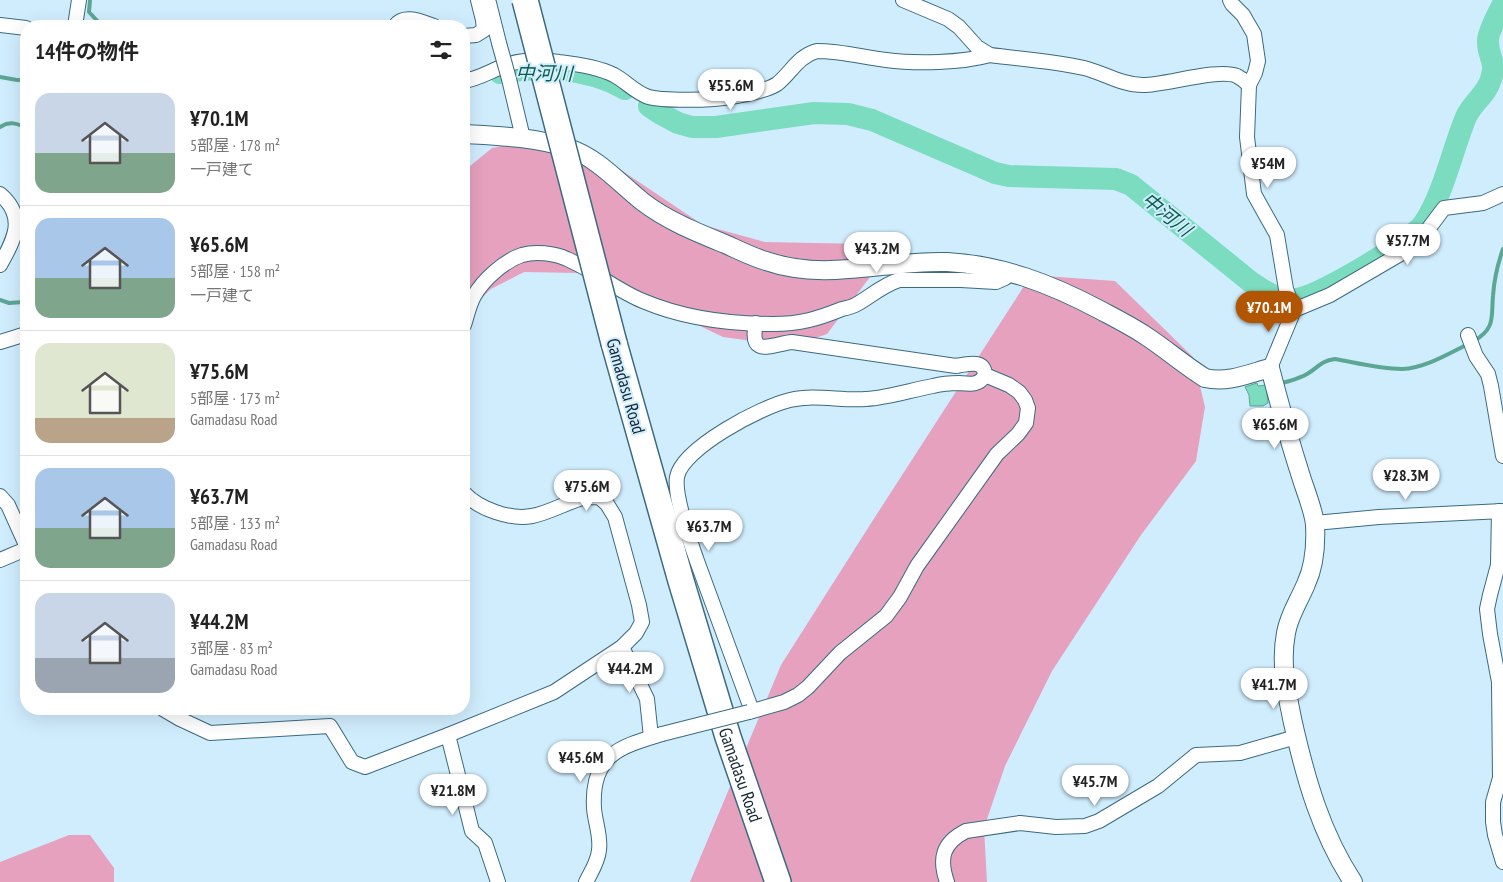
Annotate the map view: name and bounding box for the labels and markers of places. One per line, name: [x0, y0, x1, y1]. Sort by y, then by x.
pin: ¥55.6M: [690, 68, 772, 111]
pin: ¥54M: [1238, 146, 1298, 189]
pin: ¥57.7M: [1367, 224, 1449, 266]
pin: ¥43.2M: [836, 232, 918, 274]
pin: ¥70.1M: [1228, 290, 1310, 333]
pin: ¥65.6M: [1234, 408, 1316, 450]
pin: ¥28.3M: [1365, 458, 1447, 501]
pin: ¥75.6M: [546, 470, 628, 512]
pin: ¥63.7M: [668, 510, 750, 552]
pin: ¥44.2M: [589, 652, 671, 694]
pin: ¥41.7M: [1233, 668, 1315, 710]
pin: ¥45.6M: [540, 740, 622, 783]
pin: ¥45.7M: [1054, 764, 1136, 807]
pin: ¥21.8M: [412, 774, 494, 816]

